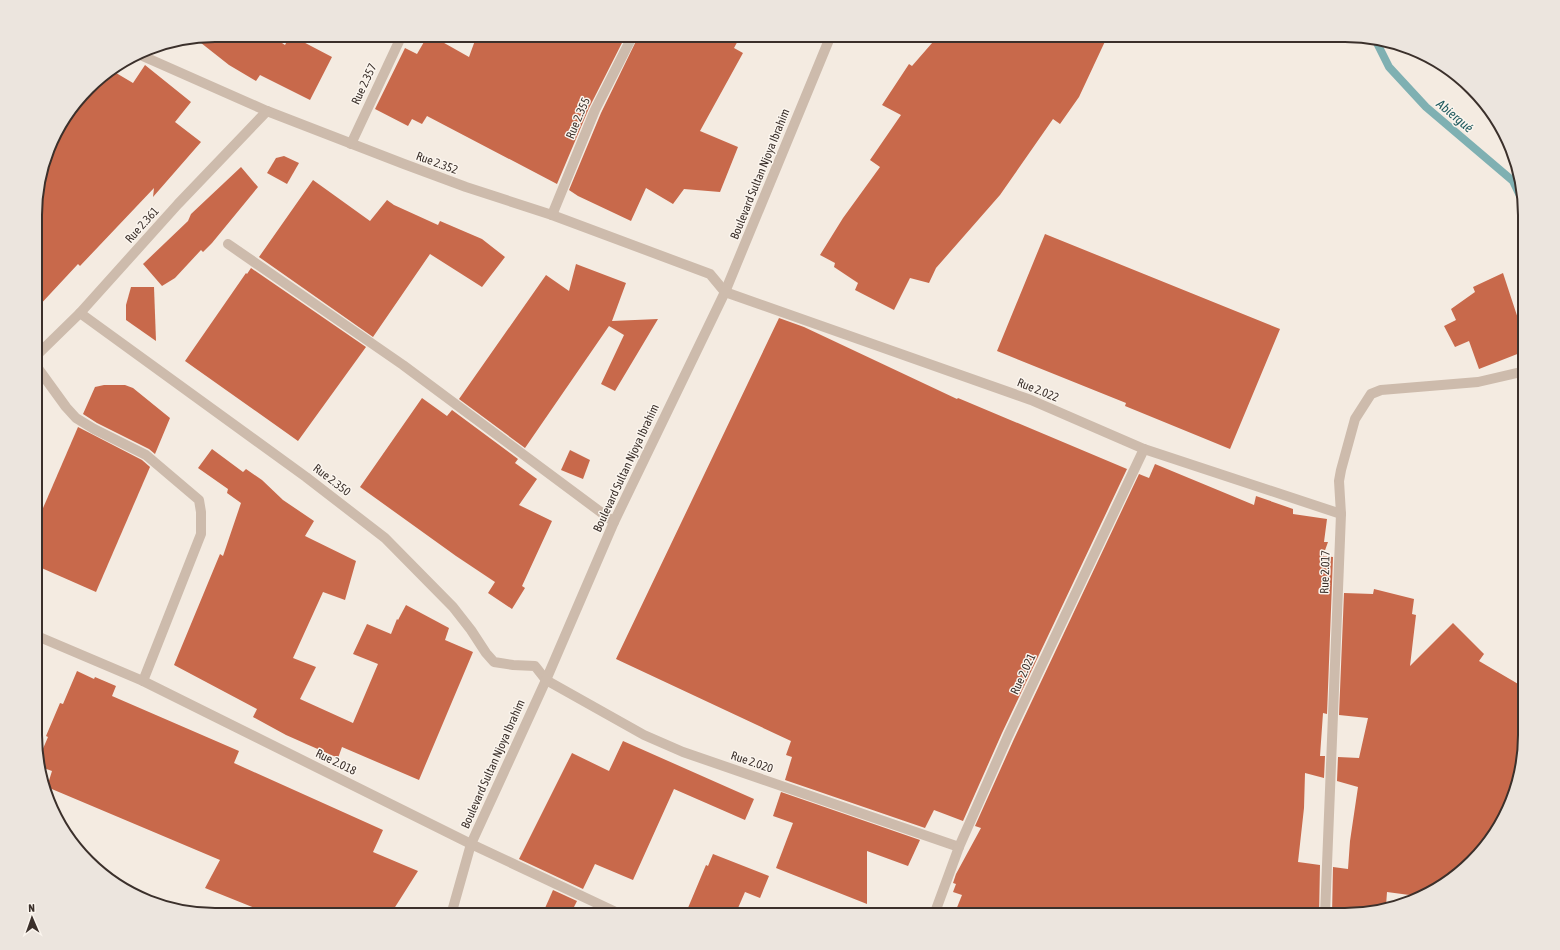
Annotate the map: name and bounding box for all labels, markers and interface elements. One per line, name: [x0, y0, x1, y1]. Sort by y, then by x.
street label: Rue 2.357: [348, 61, 380, 107]
street label: Rue 2.355: [563, 95, 593, 141]
water label: Abiergué: [1433, 96, 1476, 136]
street label: Boulevard Sultan Njoya Ibrahim: [727, 107, 793, 241]
street label: Rue 2.352: [414, 149, 460, 177]
street label: Rue 2.361: [122, 204, 162, 246]
street label: Rue 2.022: [1015, 375, 1061, 405]
street label: Boulevard Sultan Njoya Ibrahim: [590, 402, 662, 534]
street label: Rue 2.350: [311, 461, 354, 499]
street label: Rue 2.017: [1317, 550, 1333, 594]
street label: Rue 2.021: [1007, 651, 1039, 697]
street label: Boulevard Sultan Njoya Ibrahim: [458, 697, 528, 831]
street label: Rue 2.018: [313, 746, 359, 778]
street label: Rue 2.020: [729, 748, 775, 776]
north arrow: [12, 898, 52, 938]
text: N: [28, 902, 35, 914]

